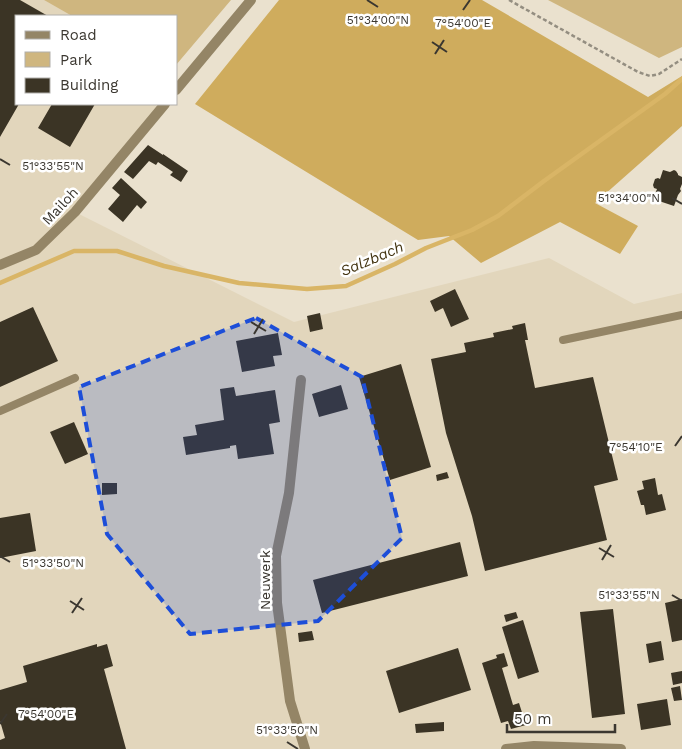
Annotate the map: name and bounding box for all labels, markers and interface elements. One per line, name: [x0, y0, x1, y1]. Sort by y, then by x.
text: 51°34'00"N: [347, 13, 409, 27]
legend: [15, 15, 178, 105]
text: 7°54'00"E: [435, 16, 491, 30]
text: Road: [60, 26, 97, 44]
text: Park: [60, 51, 93, 69]
text: Building: [60, 76, 118, 94]
text: 51°33'55"N: [22, 159, 84, 173]
street label: Mailoh: [39, 184, 81, 228]
text: 51°34'00"N: [598, 191, 660, 205]
water label: Salzbach: [338, 238, 406, 280]
text: 7°54'10"E: [609, 440, 663, 454]
street label: Neuwerk: [257, 550, 273, 610]
text: 51°33'50"N: [22, 556, 84, 570]
text: 51°33'55"N: [598, 588, 660, 602]
scale bar: [507, 702, 614, 734]
text: 7°54'00"E: [18, 707, 74, 721]
text: 50 m: [514, 710, 551, 728]
text: 51°33'50"N: [256, 723, 318, 737]

